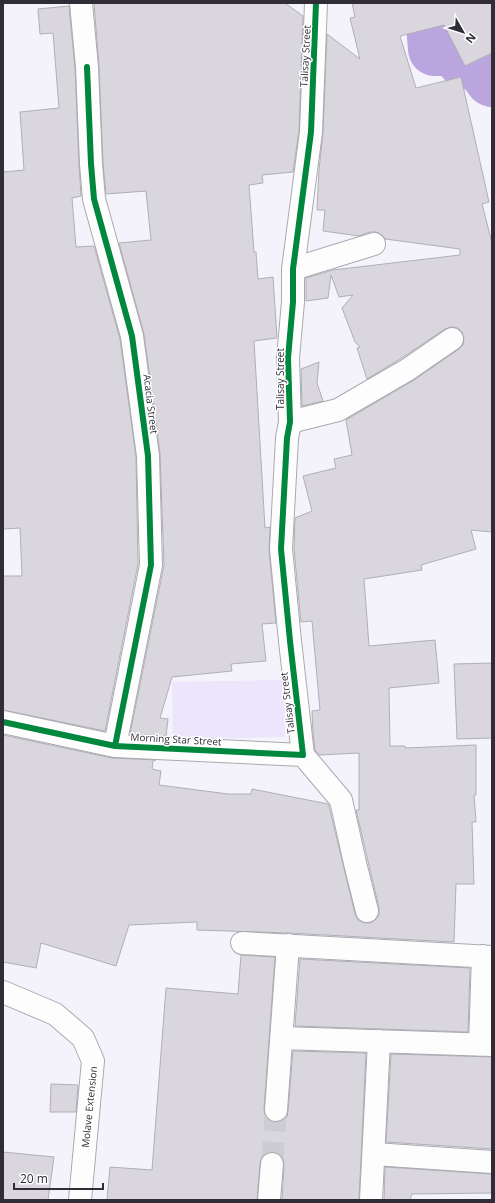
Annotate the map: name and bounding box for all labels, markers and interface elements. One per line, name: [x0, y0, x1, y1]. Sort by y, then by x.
north arrow: [443, 12, 483, 52]
street label: Talisay Street: [296, 24, 314, 87]
text: N: [463, 30, 480, 47]
street label: Talisay Street: [273, 348, 287, 410]
street label: Acacia Street: [140, 373, 162, 435]
street label: Talisay Street: [276, 671, 298, 735]
street label: Morning Star Street: [130, 730, 222, 748]
street label: Molave Extension: [78, 1066, 100, 1148]
scale bar: [14, 1165, 103, 1191]
text: 20 m: [20, 1170, 48, 1187]

